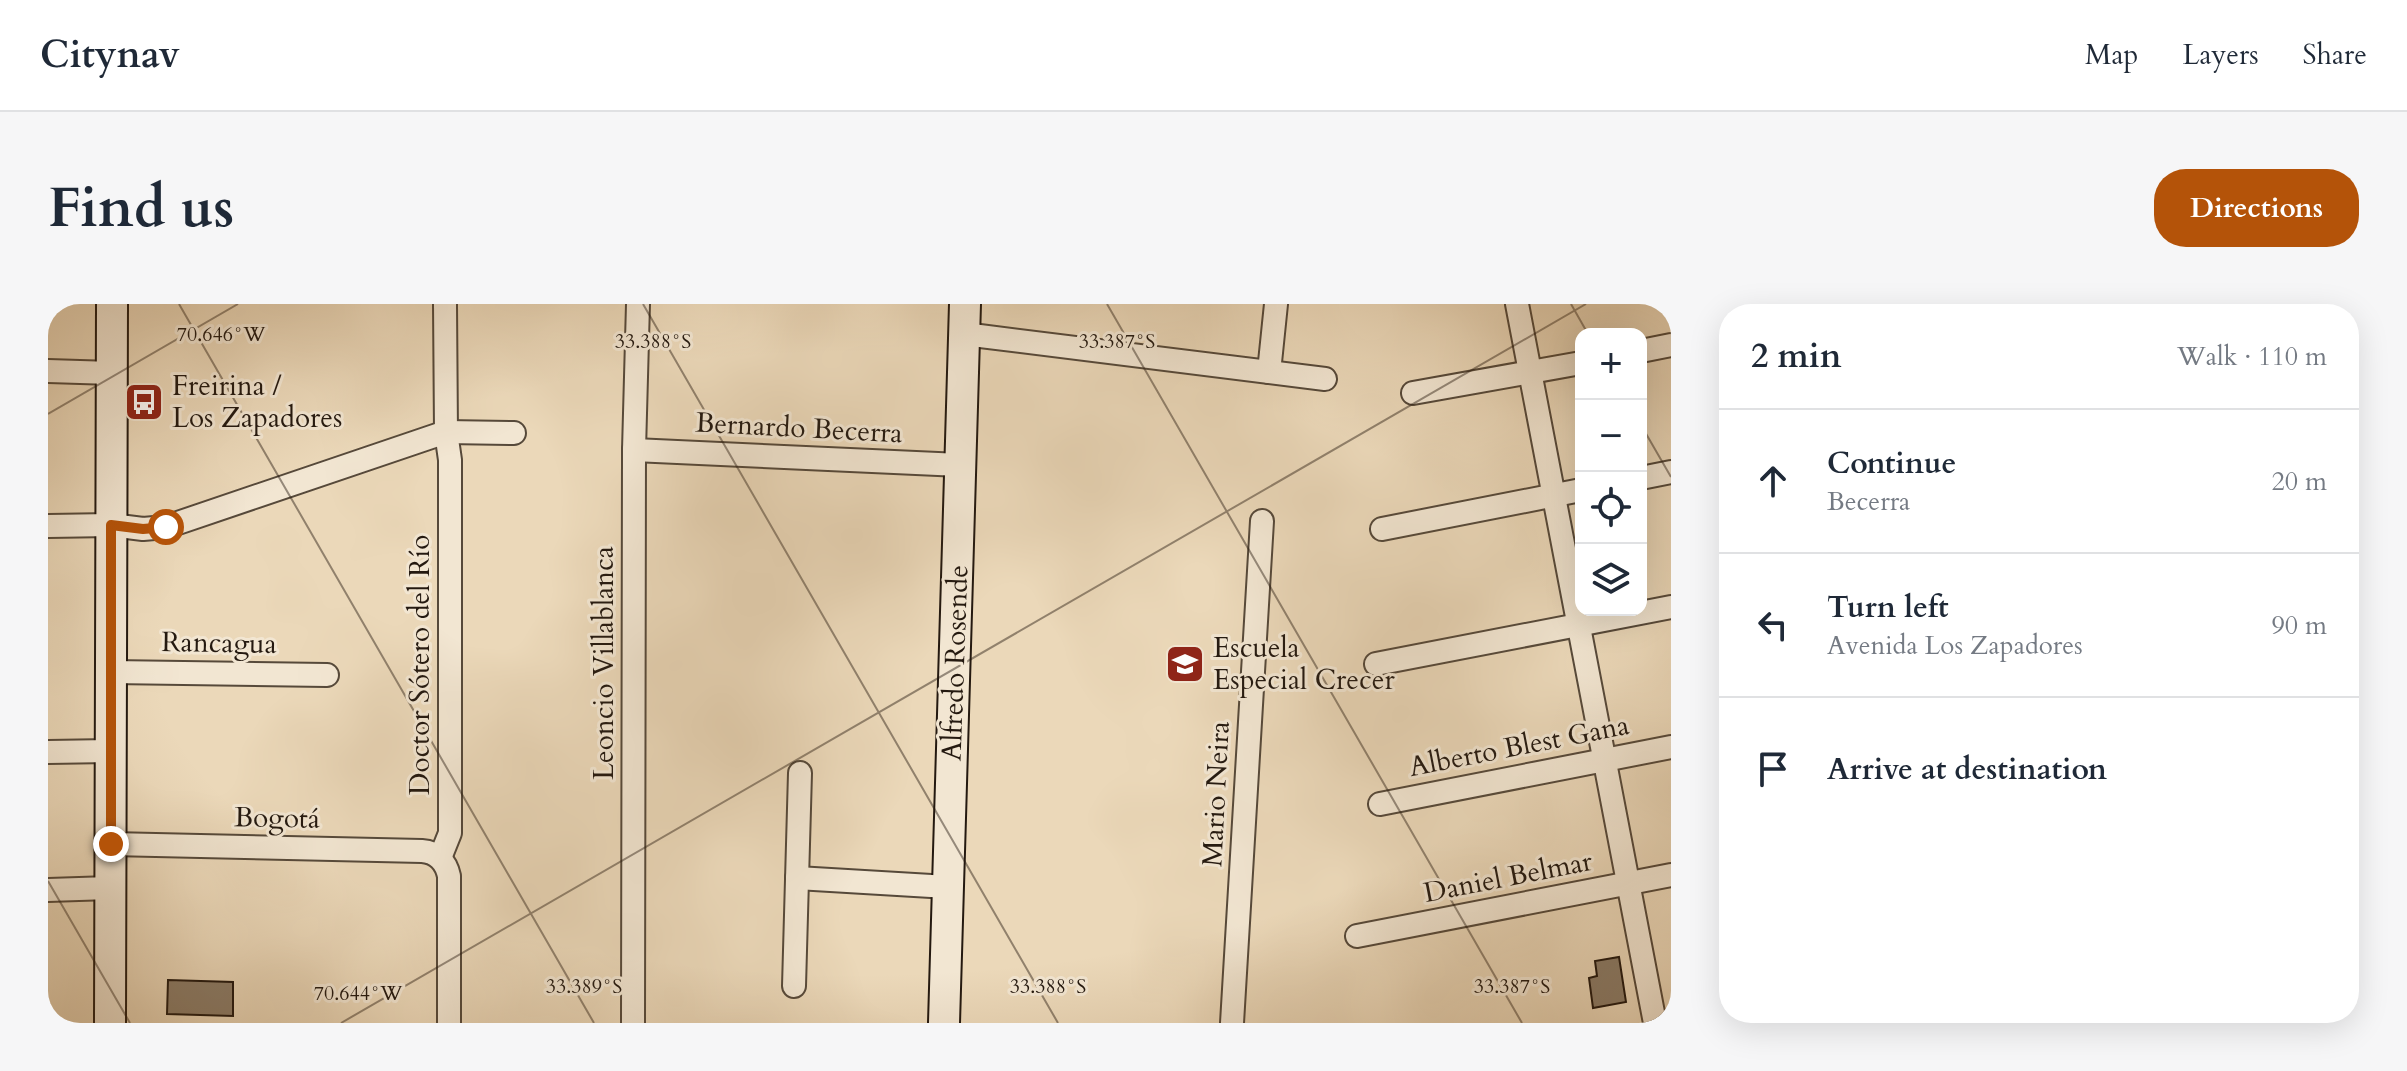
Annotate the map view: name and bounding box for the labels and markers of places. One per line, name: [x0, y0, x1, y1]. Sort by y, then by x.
place label: Freirina / Los Zapadores: [172, 367, 342, 437]
bus stop icon: Freirina / Los Zapadores: [123, 381, 165, 423]
place label: Escuela Especial Crecer: [1213, 629, 1395, 699]
school or university icon: Escuela Especial Crecer: [1164, 643, 1206, 685]

